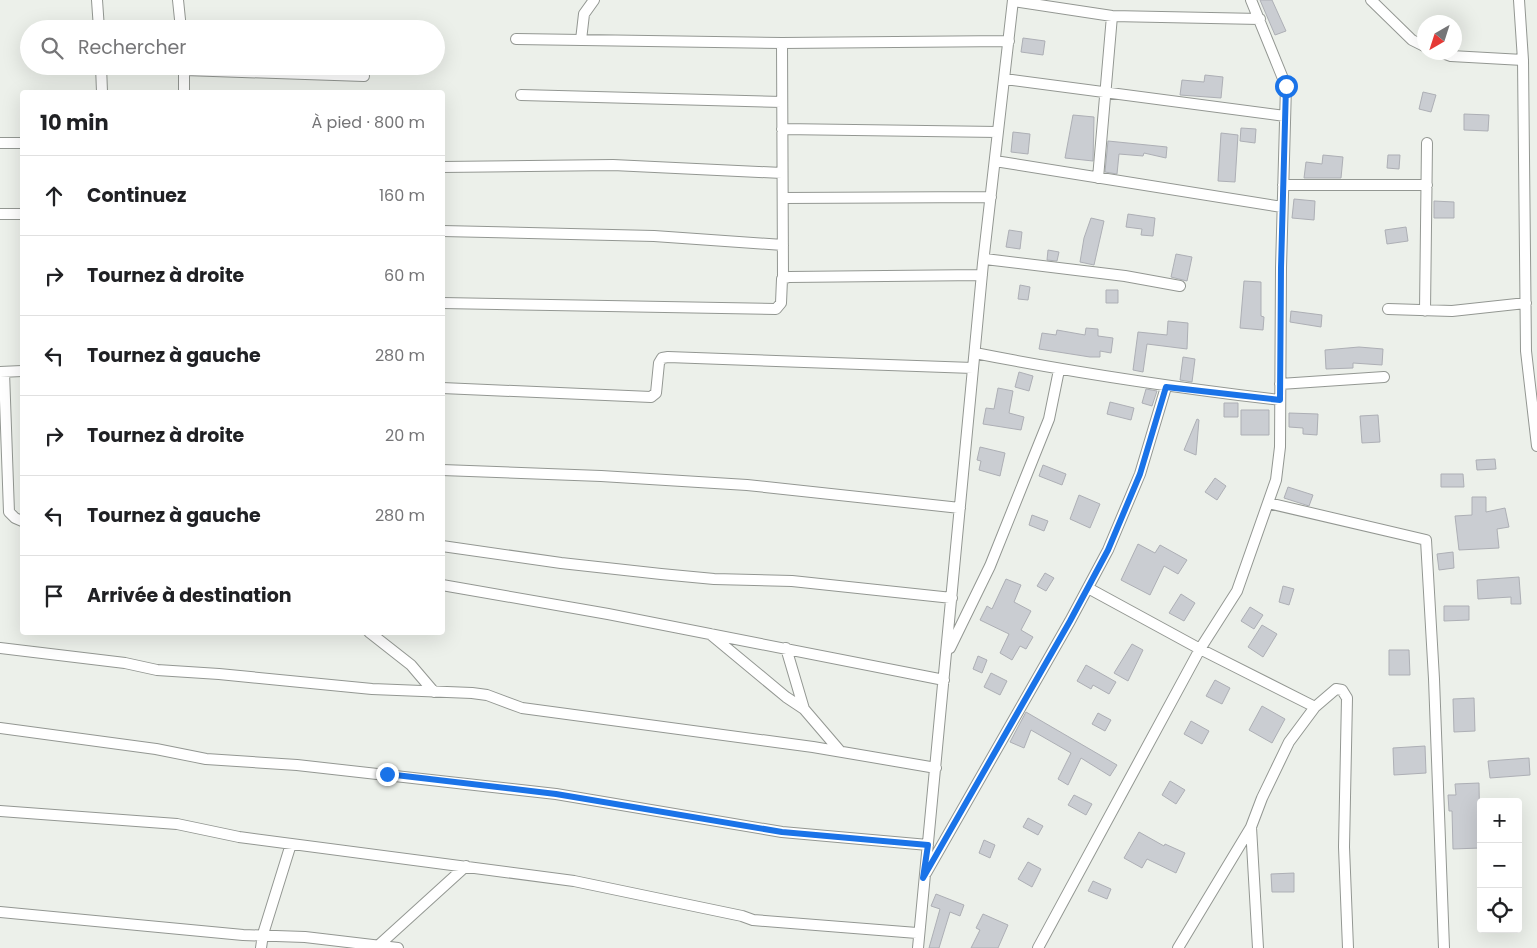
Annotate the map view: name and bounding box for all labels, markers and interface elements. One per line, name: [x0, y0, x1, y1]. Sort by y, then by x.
north arrow: [1417, 15, 1462, 60]
search box: [20, 20, 445, 75]
icon: search: [38, 34, 66, 62]
text: Rechercher: [78, 34, 186, 61]
route start: [1275, 75, 1298, 98]
text: 10 min: [40, 108, 109, 137]
text: À pied · 800 m: [312, 111, 425, 134]
icon: ahead: [40, 182, 68, 210]
text: Continuez: [87, 182, 186, 209]
text: 160 m: [379, 184, 425, 207]
icon: right: [40, 262, 68, 290]
text: Tournez à droite: [87, 262, 244, 289]
text: 60 m: [384, 264, 425, 287]
icon: left: [40, 342, 68, 370]
text: Tournez à gauche: [87, 342, 261, 369]
text: 280 m: [375, 344, 425, 367]
icon: right: [40, 422, 68, 450]
text: Tournez à droite: [87, 422, 244, 449]
text: 20 m: [385, 424, 425, 447]
icon: left: [40, 502, 68, 530]
text: Tournez à gauche: [87, 502, 261, 529]
text: 280 m: [375, 504, 425, 527]
icon: arrive: [40, 582, 68, 610]
text: Arrivée à destination: [87, 582, 292, 609]
route end: [376, 763, 399, 786]
map controls: [1477, 798, 1522, 933]
button: +: [1477, 798, 1522, 843]
button: −: [1477, 843, 1522, 888]
button: locate: [1477, 888, 1522, 933]

